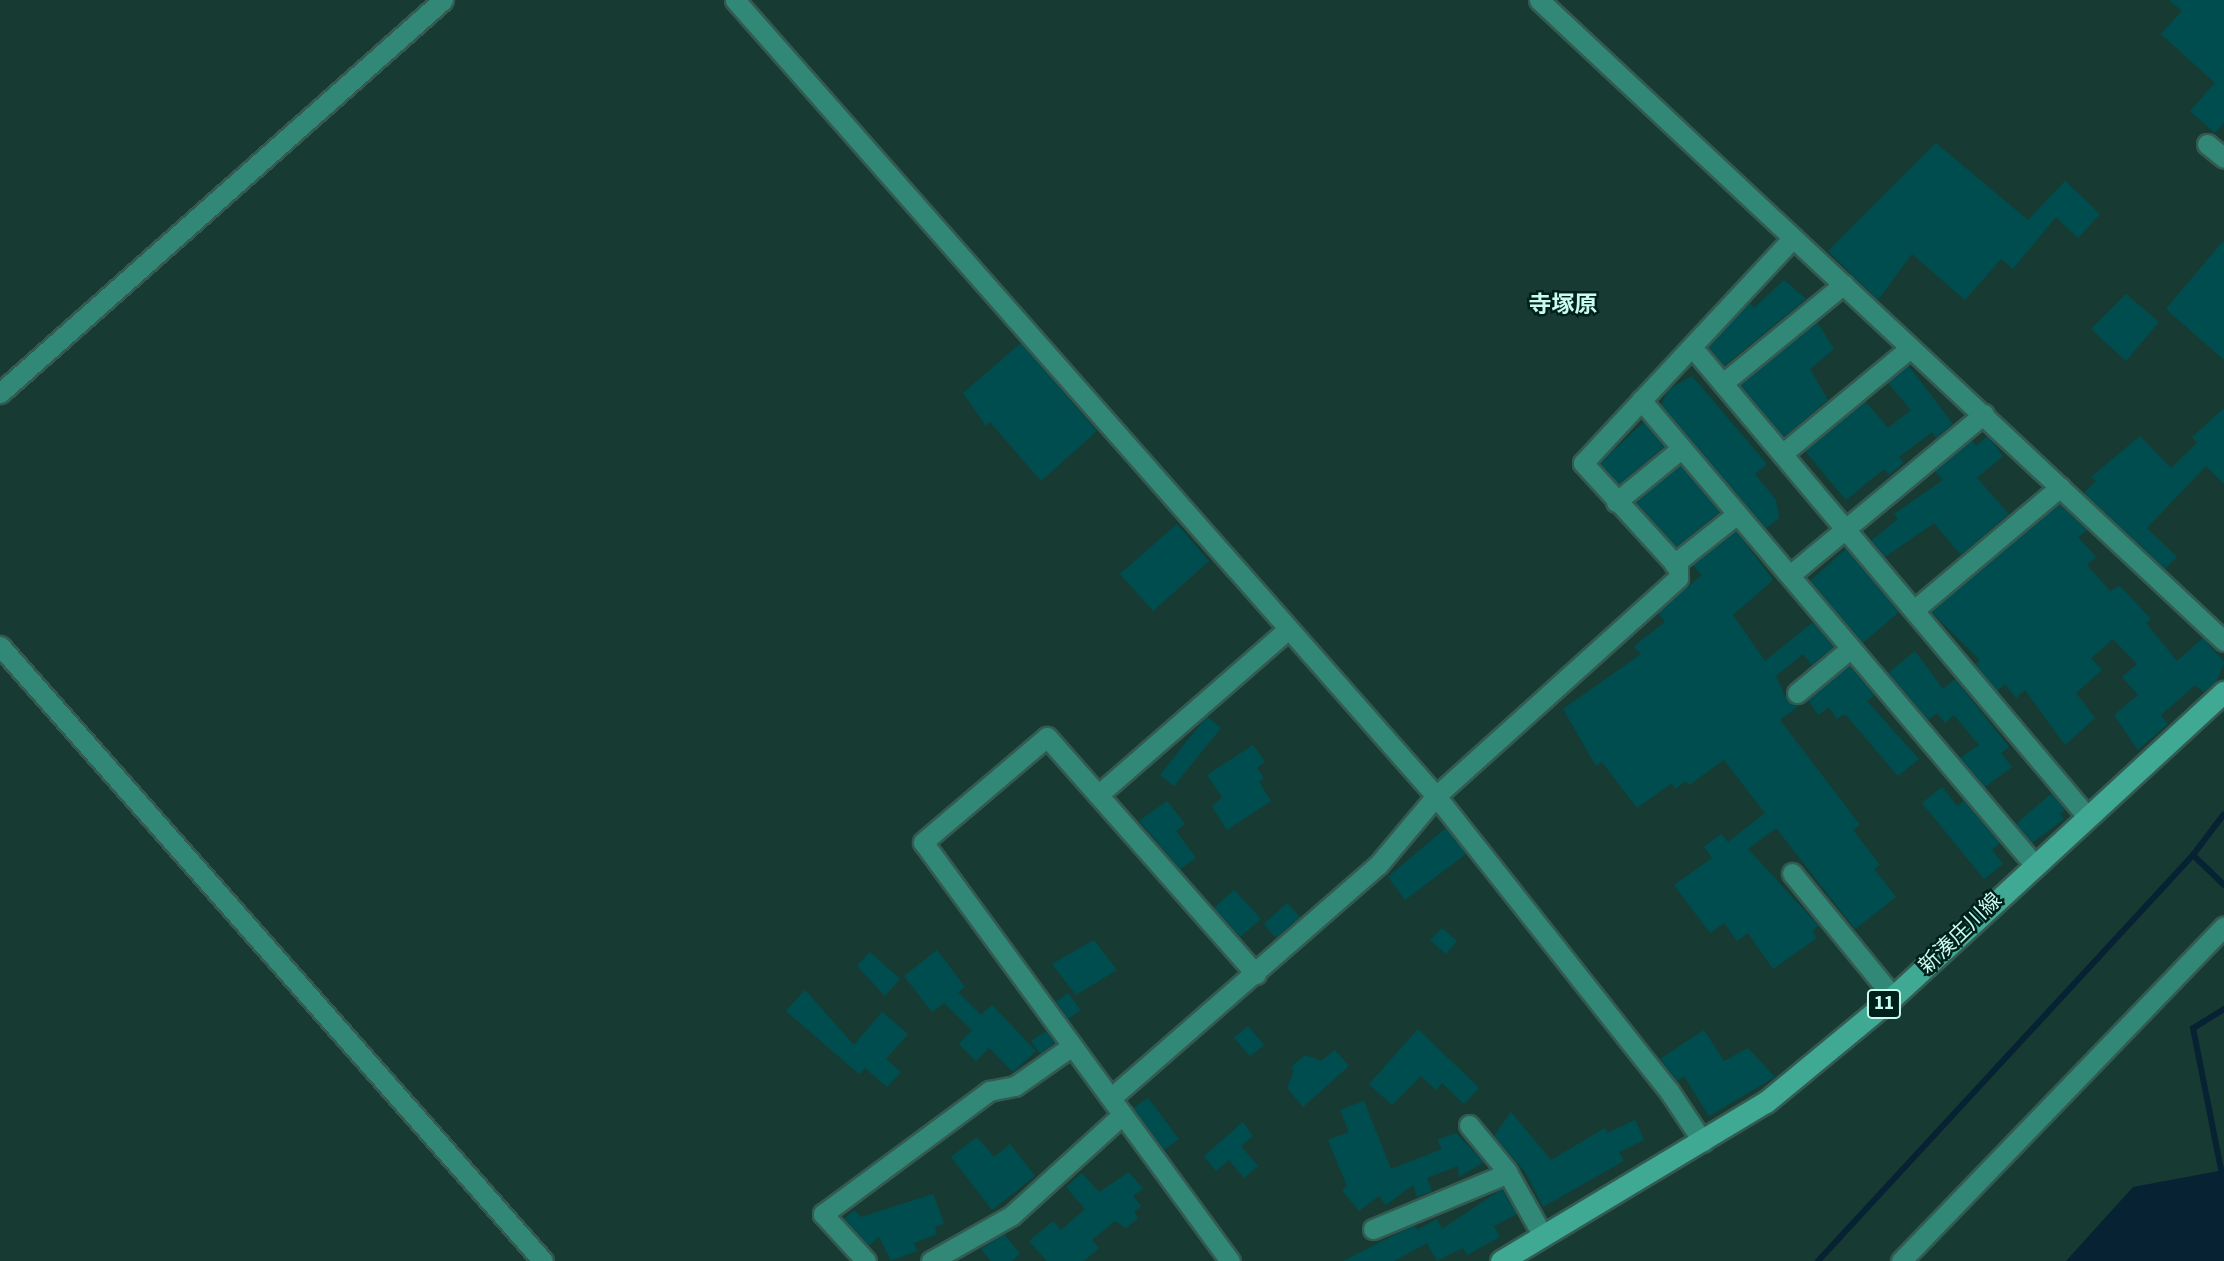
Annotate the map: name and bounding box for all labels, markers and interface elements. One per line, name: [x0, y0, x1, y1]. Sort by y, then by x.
district label: 寺塚原: [1529, 291, 1597, 319]
street label: 新湊庄川線: [1913, 887, 2007, 979]
road number: 11: [1867, 988, 1902, 1020]

